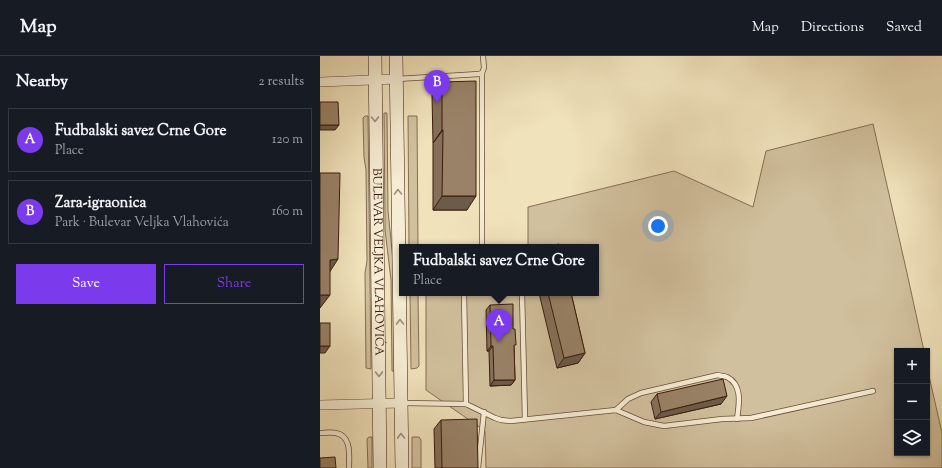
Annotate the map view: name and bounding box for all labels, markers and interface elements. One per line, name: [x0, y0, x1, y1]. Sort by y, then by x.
text: Map: [20, 14, 57, 41]
text: Map: [752, 18, 779, 38]
text: Directions: [801, 18, 864, 38]
text: Saved: [886, 18, 922, 38]
text: Nearby: [16, 70, 68, 94]
pin: B: [424, 70, 450, 103]
text: 2 results: [259, 73, 304, 91]
one-way arrow: [371, 116, 379, 122]
text: Fudbalski savez Crne Gore: [55, 121, 227, 142]
text: A: [25, 131, 35, 149]
text: 120 m: [272, 131, 303, 149]
text: Place: [55, 142, 84, 160]
street label: BULEVAR VELJKA VLAHOVIĆA: [367, 168, 388, 356]
one-way arrow: [394, 189, 402, 195]
text: Zara-igraonica: [55, 193, 146, 214]
text: B: [26, 203, 34, 221]
text: 160 m: [272, 203, 303, 221]
text: Park · Bulevar Veljka Vlahovića: [55, 214, 229, 232]
your location: [648, 216, 668, 236]
popup: [399, 244, 599, 296]
text: Fudbalski savez Crne Gore: [413, 251, 585, 272]
button: Save: [16, 264, 156, 304]
button: Share: [164, 264, 304, 304]
text: Place: [413, 272, 442, 290]
pin: A: [486, 309, 512, 342]
one-way arrow: [396, 319, 404, 325]
map controls: [894, 348, 930, 456]
button: +: [894, 348, 930, 384]
one-way arrow: [375, 371, 383, 377]
button: −: [894, 384, 930, 420]
button: layers: [894, 420, 930, 456]
one-way arrow: [397, 433, 405, 439]

